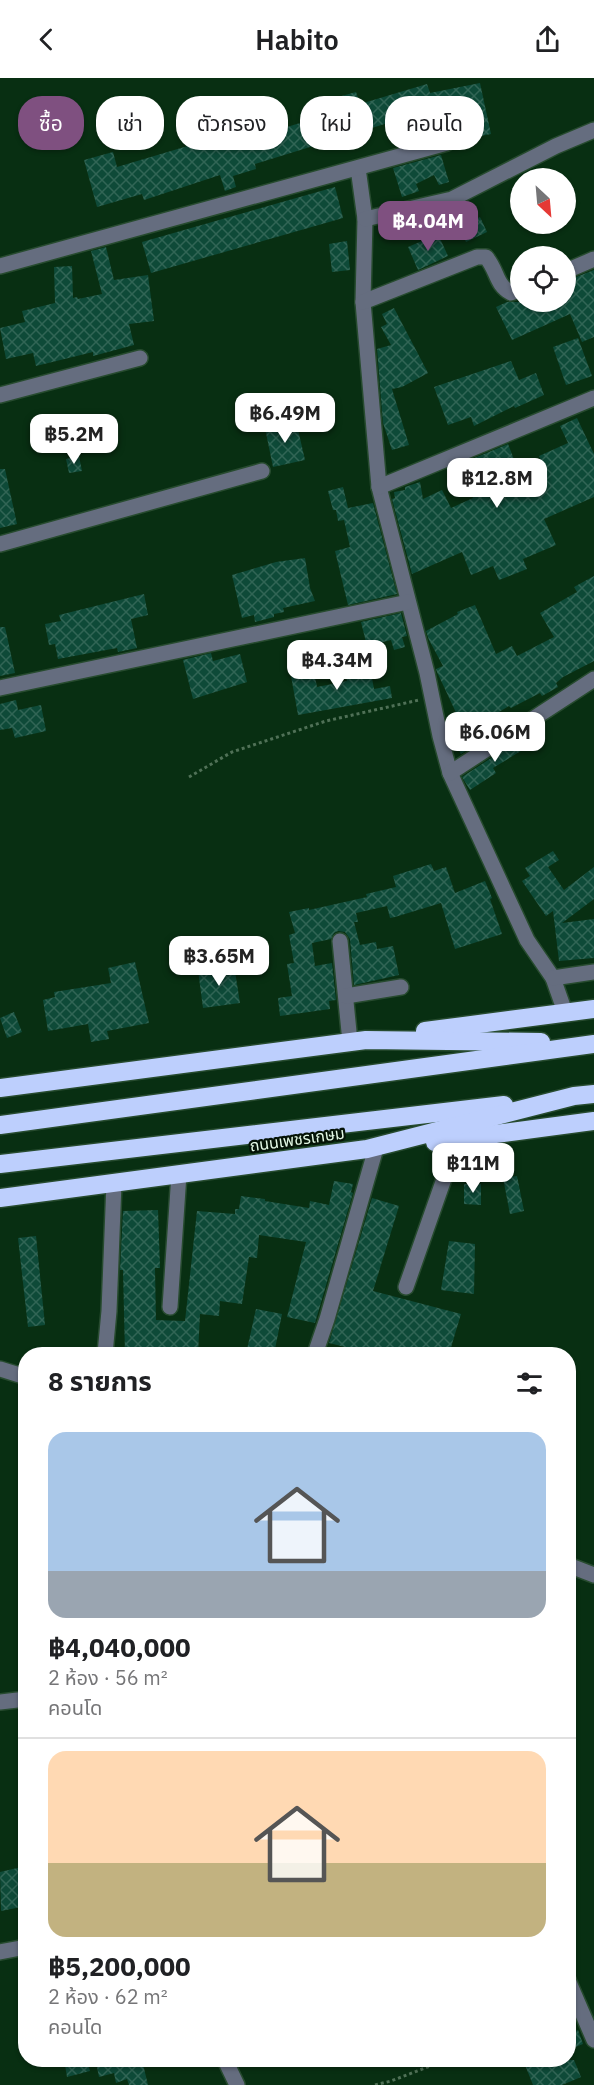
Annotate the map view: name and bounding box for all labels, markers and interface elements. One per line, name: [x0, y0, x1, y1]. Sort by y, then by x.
text: Habito: [255, 22, 339, 57]
icon: back: [30, 23, 63, 56]
icon: share: [531, 23, 564, 56]
chip: ซื้อ: [18, 96, 84, 150]
chip: เช่า: [96, 96, 164, 150]
chip: ตัวกรอง: [176, 96, 288, 150]
chip: ใหม่: [300, 96, 373, 150]
chip: คอนโด: [385, 96, 484, 150]
north arrow: [510, 168, 576, 234]
map controls: [510, 168, 576, 312]
pin: ฿4.04M: [379, 201, 477, 252]
text: ฿4.04M: [392, 207, 464, 234]
button: locate: [510, 246, 576, 312]
pin: ฿6.49M: [236, 393, 334, 444]
text: ฿6.49M: [249, 399, 321, 426]
pin: ฿5.2M: [32, 414, 116, 465]
text: ฿5.2M: [44, 420, 104, 447]
pin: ฿12.8M: [448, 458, 546, 509]
text: ฿12.8M: [461, 464, 533, 491]
pin: ฿4.34M: [288, 640, 386, 691]
text: ฿4.34M: [301, 646, 373, 673]
pin: ฿6.06M: [446, 712, 544, 763]
text: ฿6.06M: [459, 718, 531, 745]
pin: ฿3.65M: [170, 936, 268, 987]
text: ฿3.65M: [183, 942, 255, 969]
street label: ถนนเพชรเกษม: [248, 1122, 346, 1156]
pin: ฿11M: [437, 1143, 509, 1194]
text: ฿11M: [446, 1149, 500, 1176]
text: 8 รายการ: [48, 1364, 152, 1398]
icon: filters: [513, 1367, 546, 1400]
icon: home: [243, 1471, 351, 1579]
text: ฿4,040,000: [48, 1630, 191, 1664]
text: 2 ห้อง · 56 m²: [48, 1664, 168, 1691]
text: คอนโด: [48, 1694, 102, 1721]
icon: home: [243, 1790, 351, 1898]
text: ฿5,200,000: [48, 1949, 191, 1983]
text: 2 ห้อง · 62 m²: [48, 1983, 168, 2010]
text: คอนโด: [48, 2013, 102, 2040]

